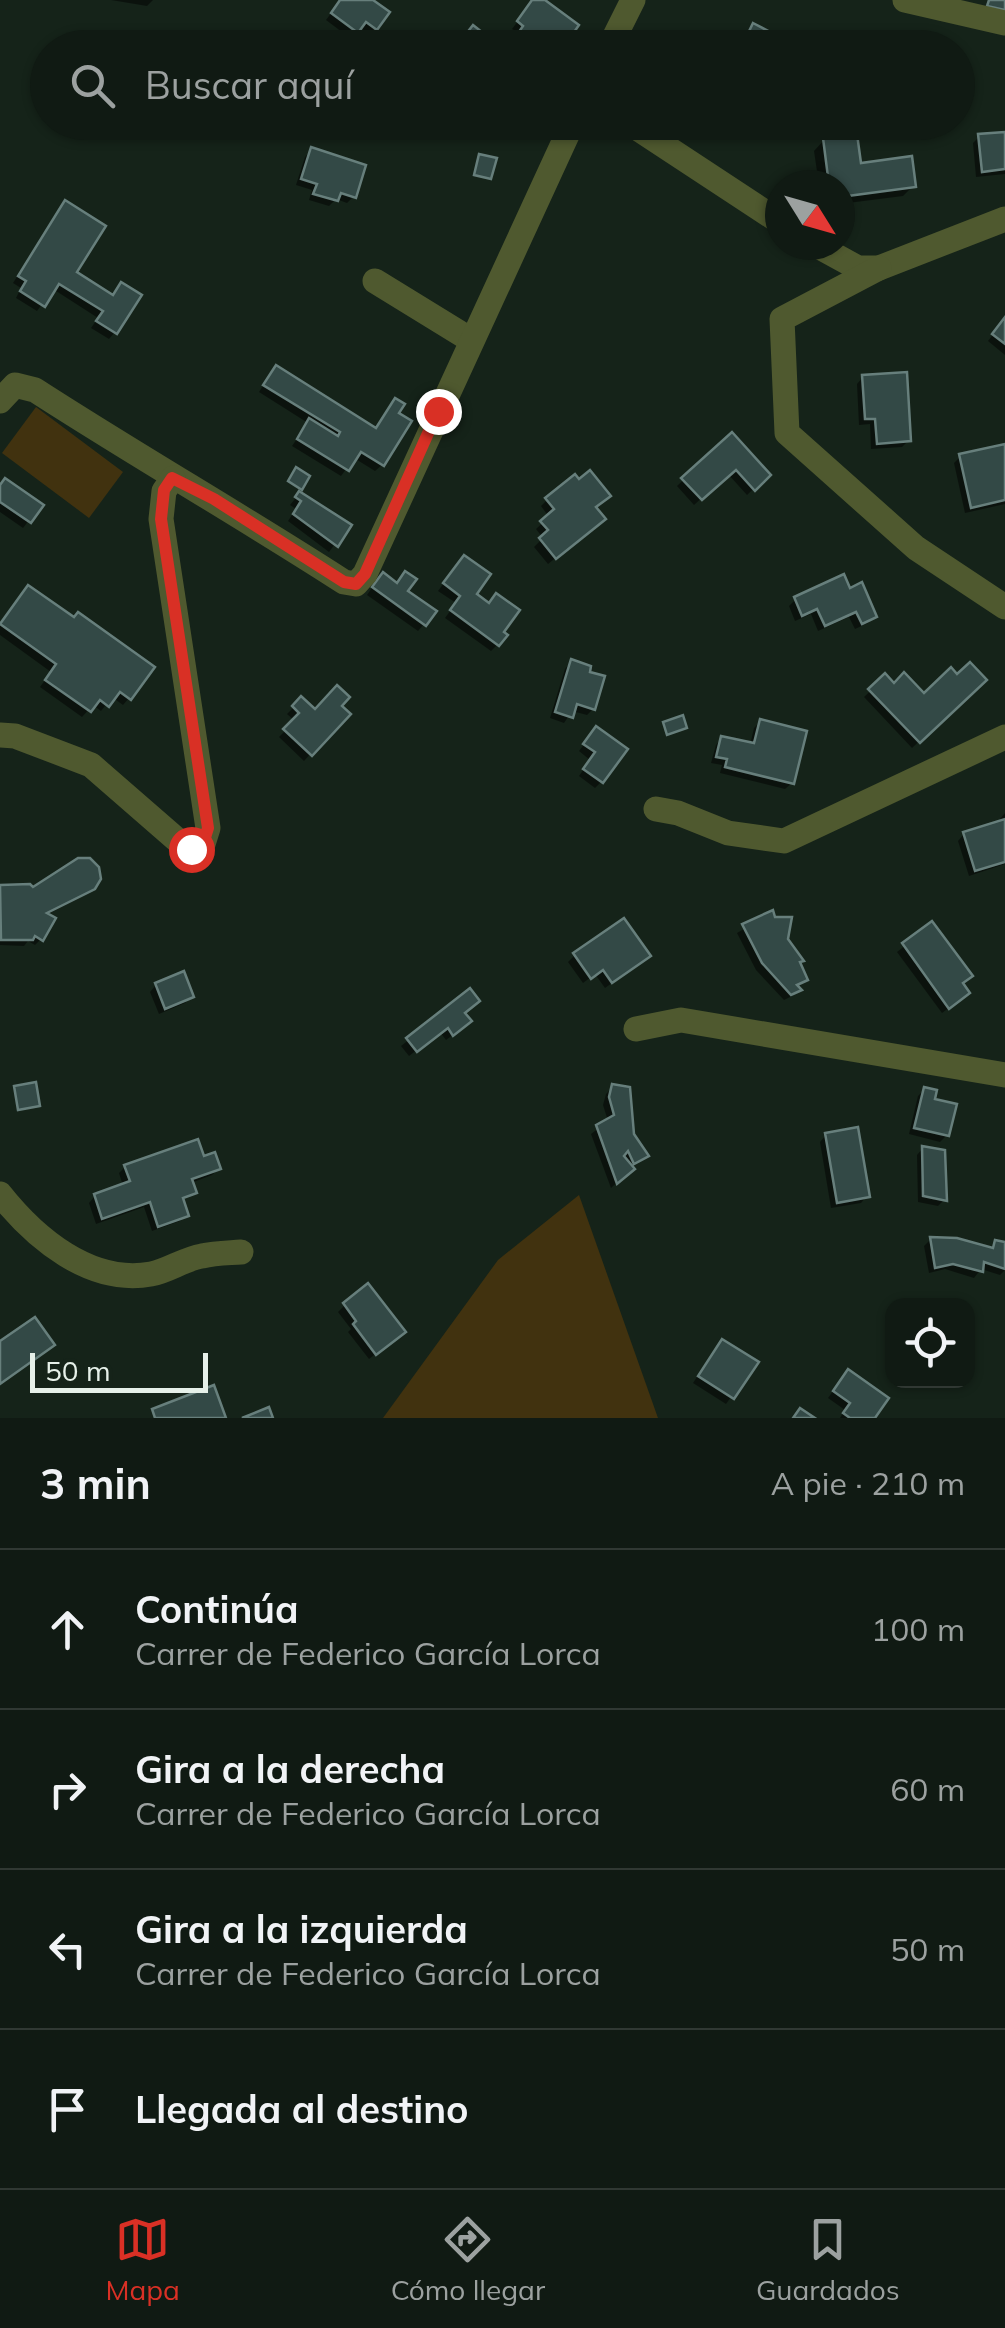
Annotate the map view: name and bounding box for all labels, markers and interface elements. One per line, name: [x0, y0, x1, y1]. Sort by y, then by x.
search box: [30, 30, 975, 140]
icon: search: [65, 58, 120, 113]
text: Buscar aquí: [145, 61, 353, 109]
north arrow: [765, 170, 855, 260]
route end: [416, 389, 462, 435]
route start: [169, 827, 215, 873]
map controls: [885, 1298, 975, 1388]
button: locate: [885, 1298, 975, 1388]
scale bar: [30, 1348, 208, 1392]
text: 50 m: [45, 1353, 111, 1388]
text: 3 min: [40, 1457, 151, 1510]
text: A pie · 210 m: [771, 1463, 965, 1503]
text: Continúa: [135, 1585, 299, 1633]
icon: ahead: [40, 1602, 95, 1657]
text: 100 m: [871, 1609, 965, 1649]
text: Carrer de Federico García Lorca: [135, 1633, 601, 1673]
text: Gira a la derecha: [135, 1745, 445, 1793]
icon: right: [40, 1762, 95, 1817]
text: 60 m: [890, 1769, 965, 1809]
text: Carrer de Federico García Lorca: [135, 1793, 601, 1833]
text: Gira a la izquierda: [135, 1905, 468, 1953]
icon: left: [40, 1922, 95, 1977]
text: 50 m: [890, 1929, 965, 1969]
text: Carrer de Federico García Lorca: [135, 1953, 601, 1993]
icon: arrive: [40, 2082, 95, 2137]
text: Llegada al destino: [135, 2085, 469, 2133]
tab: Mapa: [105, 2212, 180, 2307]
tab: Cómo llegar: [391, 2212, 545, 2307]
tab: Guardados: [756, 2212, 900, 2307]

